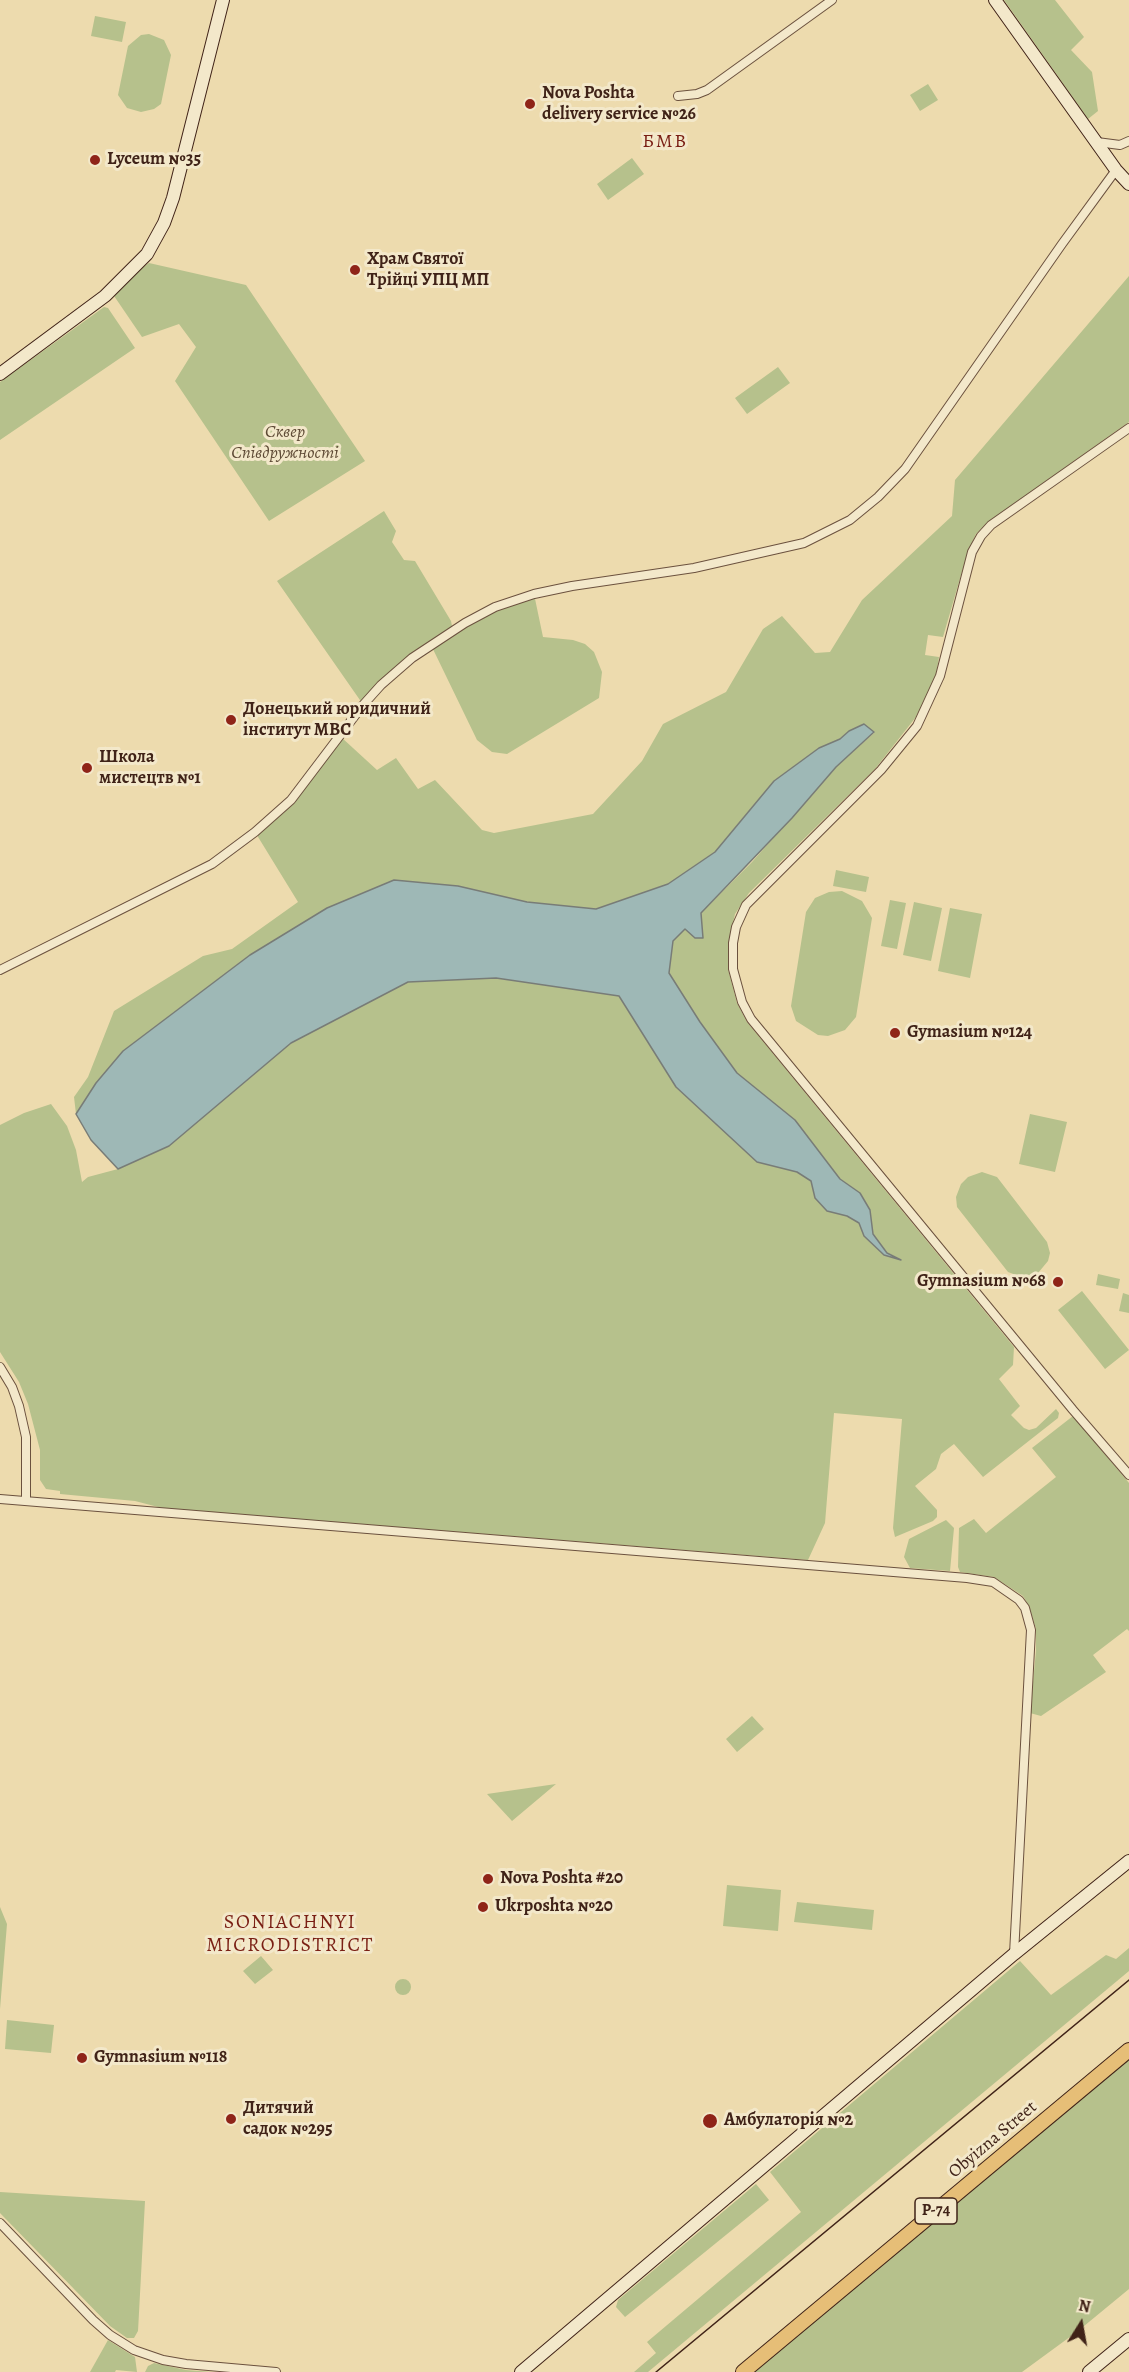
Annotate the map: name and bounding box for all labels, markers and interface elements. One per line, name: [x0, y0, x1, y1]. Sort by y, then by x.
place label: Nova Poshta delivery service №26: [542, 83, 696, 125]
marker: Nova Poshta delivery service №26: [523, 97, 537, 111]
district label: БМВ: [642, 130, 688, 154]
place label: Lyceum №35: [107, 149, 201, 171]
marker: Lyceum №35: [88, 153, 102, 167]
place label: Храм Святої Трійці УПЦ МП: [367, 249, 489, 292]
marker: Храм Святої Трійці УПЦ МП: [348, 263, 362, 277]
park label: Сквер Співдружності: [231, 422, 339, 464]
place label: Донецький юридичний інститут МВС: [243, 699, 431, 742]
marker: Донецький юридичний інститут МВС: [224, 713, 238, 727]
place label: Школа мистецтв №1: [99, 747, 201, 789]
marker: Школа мистецтв №1: [80, 761, 94, 775]
place label: Gymasium №124: [907, 1022, 1032, 1044]
marker: Gymasium №124: [888, 1026, 902, 1040]
place label: Gymnasium №68: [917, 1271, 1046, 1293]
marker: Gymnasium №68: [1051, 1275, 1065, 1289]
place label: Nova Poshta #20: [500, 1868, 623, 1890]
marker: Nova Poshta #20: [481, 1872, 495, 1886]
place label: Ukrposhta №20: [495, 1896, 613, 1918]
marker: Ukrposhta №20: [476, 1900, 490, 1914]
district label: SONIACHNYI MICRODISTRICT: [206, 1911, 374, 1958]
place label: Gymnasium №118: [94, 2047, 227, 2069]
marker: Gymnasium №118: [75, 2051, 89, 2065]
street label: Obyizna Street: [944, 2097, 1042, 2183]
place label: Дитячий садок №295: [243, 2098, 333, 2140]
place label: Амбулаторія №2: [724, 2110, 853, 2132]
marker: Дитячий садок №295: [224, 2112, 238, 2126]
marker: Амбулаторія №2: [701, 2112, 719, 2130]
road number: Р-74: [915, 2198, 957, 2224]
north arrow: [1051, 2294, 1111, 2354]
text: N: [1077, 2294, 1092, 2318]

